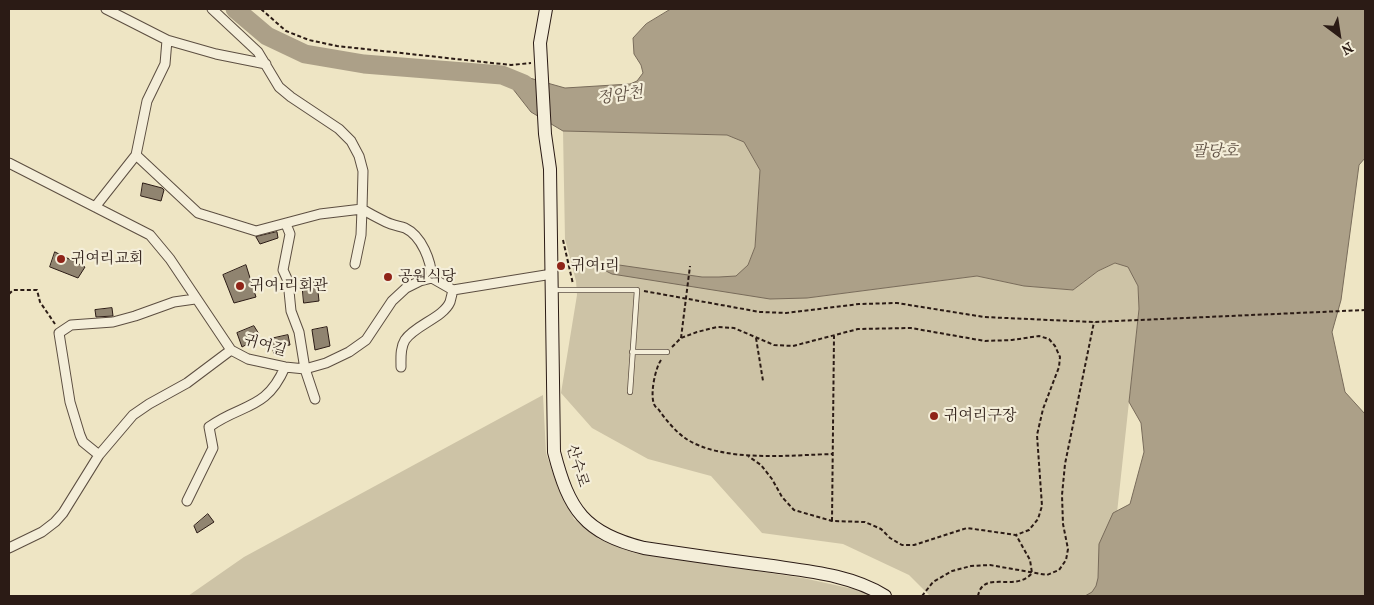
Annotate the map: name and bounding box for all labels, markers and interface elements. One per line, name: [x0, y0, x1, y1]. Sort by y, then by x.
north arrow: [1314, 10, 1364, 60]
text: N: [1338, 38, 1356, 58]
water label: 정암천: [596, 83, 644, 109]
water label: 팔당호: [1192, 142, 1238, 162]
place label: 귀여리교회: [71, 250, 143, 268]
marker: 귀여리교회: [55, 253, 67, 265]
place label: 귀여1리: [571, 257, 620, 275]
marker: 귀여1리: [555, 260, 567, 272]
place label: 공원식당: [398, 268, 456, 286]
marker: 공원식당: [382, 271, 394, 283]
place label: 귀여1리회관: [250, 277, 328, 295]
marker: 귀여1리회관: [234, 280, 246, 292]
street label: 귀여길: [242, 331, 288, 361]
place label: 귀여리구장: [944, 407, 1016, 425]
marker: 귀여리구장: [928, 410, 940, 422]
street label: 산수로: [562, 443, 592, 489]

